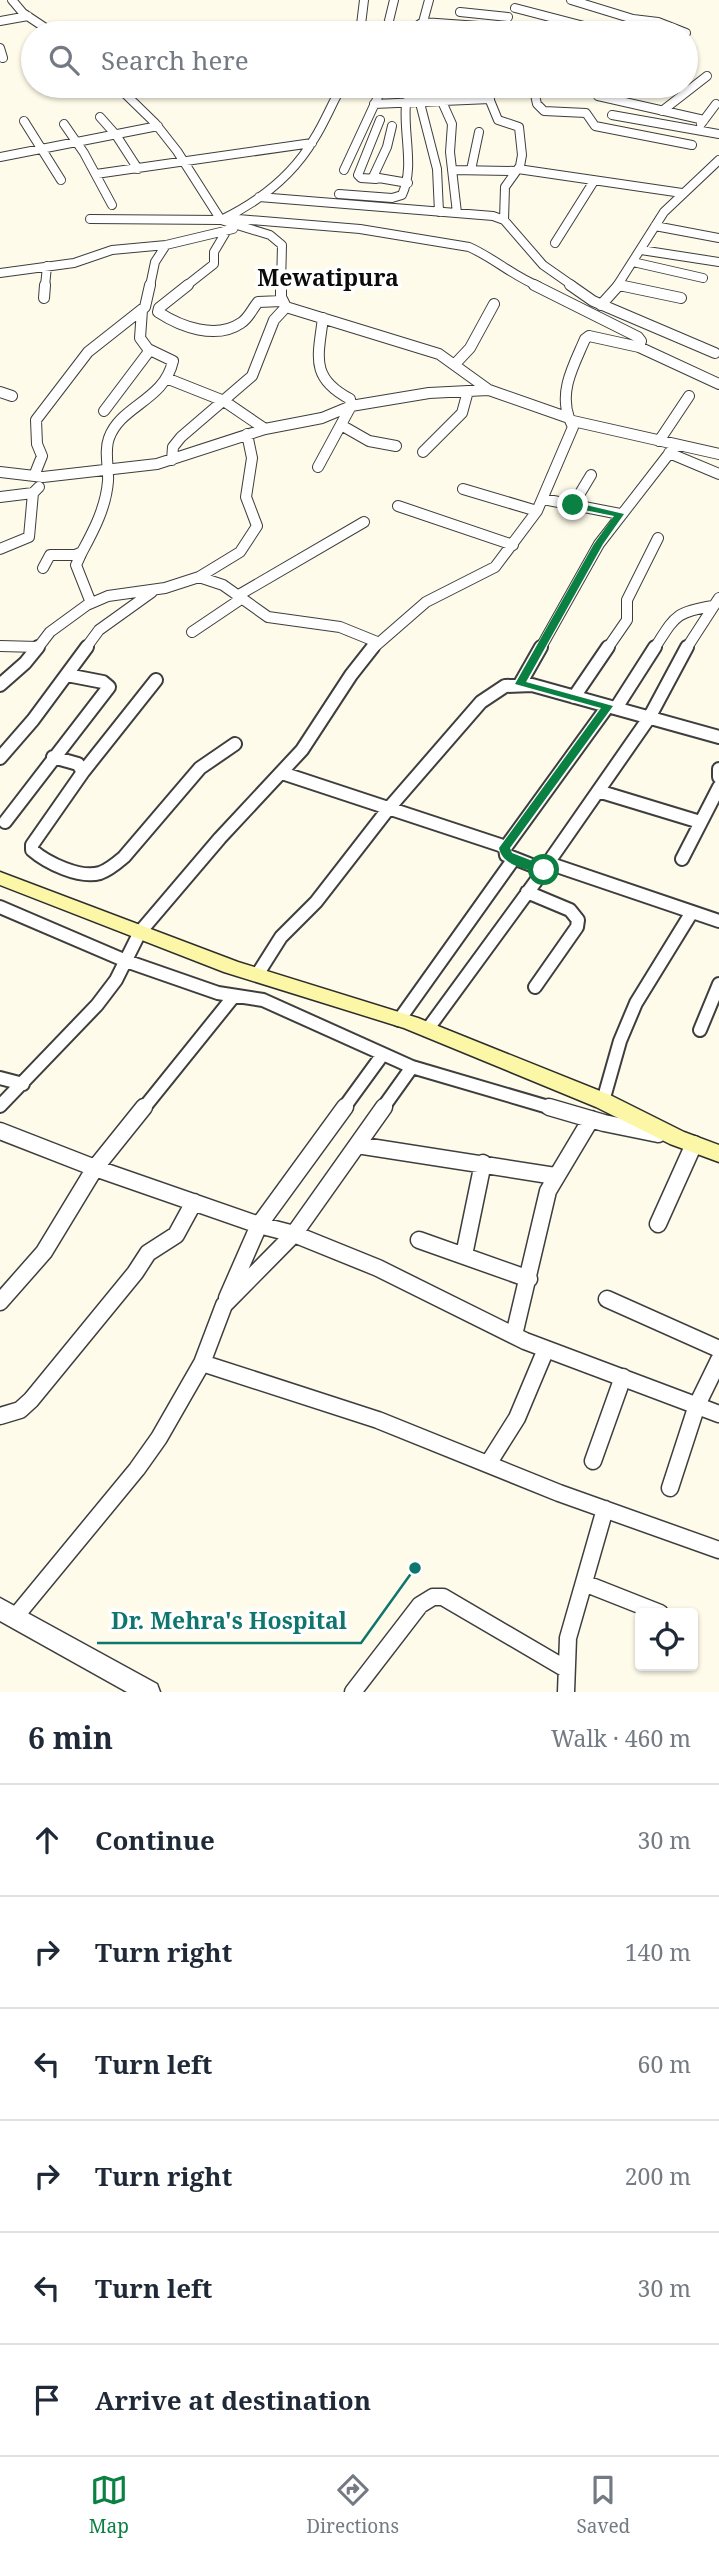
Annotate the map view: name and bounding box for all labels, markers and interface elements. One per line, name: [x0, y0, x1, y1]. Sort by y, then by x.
search box: [21, 21, 698, 98]
icon: search: [45, 41, 83, 79]
text: Search here: [101, 42, 249, 78]
district label: Mewatipura: [257, 261, 399, 293]
route end: [557, 489, 588, 520]
route start: [528, 854, 559, 885]
callout: Dr. Mehra's Hospital: [97, 1599, 361, 1643]
text: Dr. Mehra's Hospital: [111, 1604, 347, 1636]
map controls: [635, 1608, 698, 1671]
button: locate: [635, 1608, 698, 1671]
text: 6 min: [28, 1717, 113, 1758]
text: Walk · 460 m: [551, 1722, 691, 1754]
icon: ahead: [28, 1821, 66, 1859]
text: Continue: [95, 1822, 215, 1858]
text: 30 m: [638, 1824, 691, 1856]
icon: right: [28, 1933, 66, 1971]
text: Turn right: [95, 1934, 232, 1970]
text: 140 m: [625, 1936, 691, 1968]
icon: left: [28, 2045, 66, 2083]
text: Turn left: [95, 2046, 212, 2082]
text: 60 m: [638, 2048, 691, 2080]
icon: right: [28, 2157, 66, 2195]
text: Turn right: [95, 2158, 232, 2194]
text: 200 m: [625, 2160, 691, 2192]
icon: left: [28, 2269, 66, 2307]
text: Turn left: [95, 2270, 212, 2306]
text: 30 m: [638, 2272, 691, 2304]
icon: arrive: [28, 2381, 66, 2419]
text: Arrive at destination: [95, 2382, 371, 2418]
tab: Map: [89, 2471, 129, 2539]
tab: Directions: [306, 2471, 399, 2539]
tab: Saved: [576, 2471, 630, 2539]

